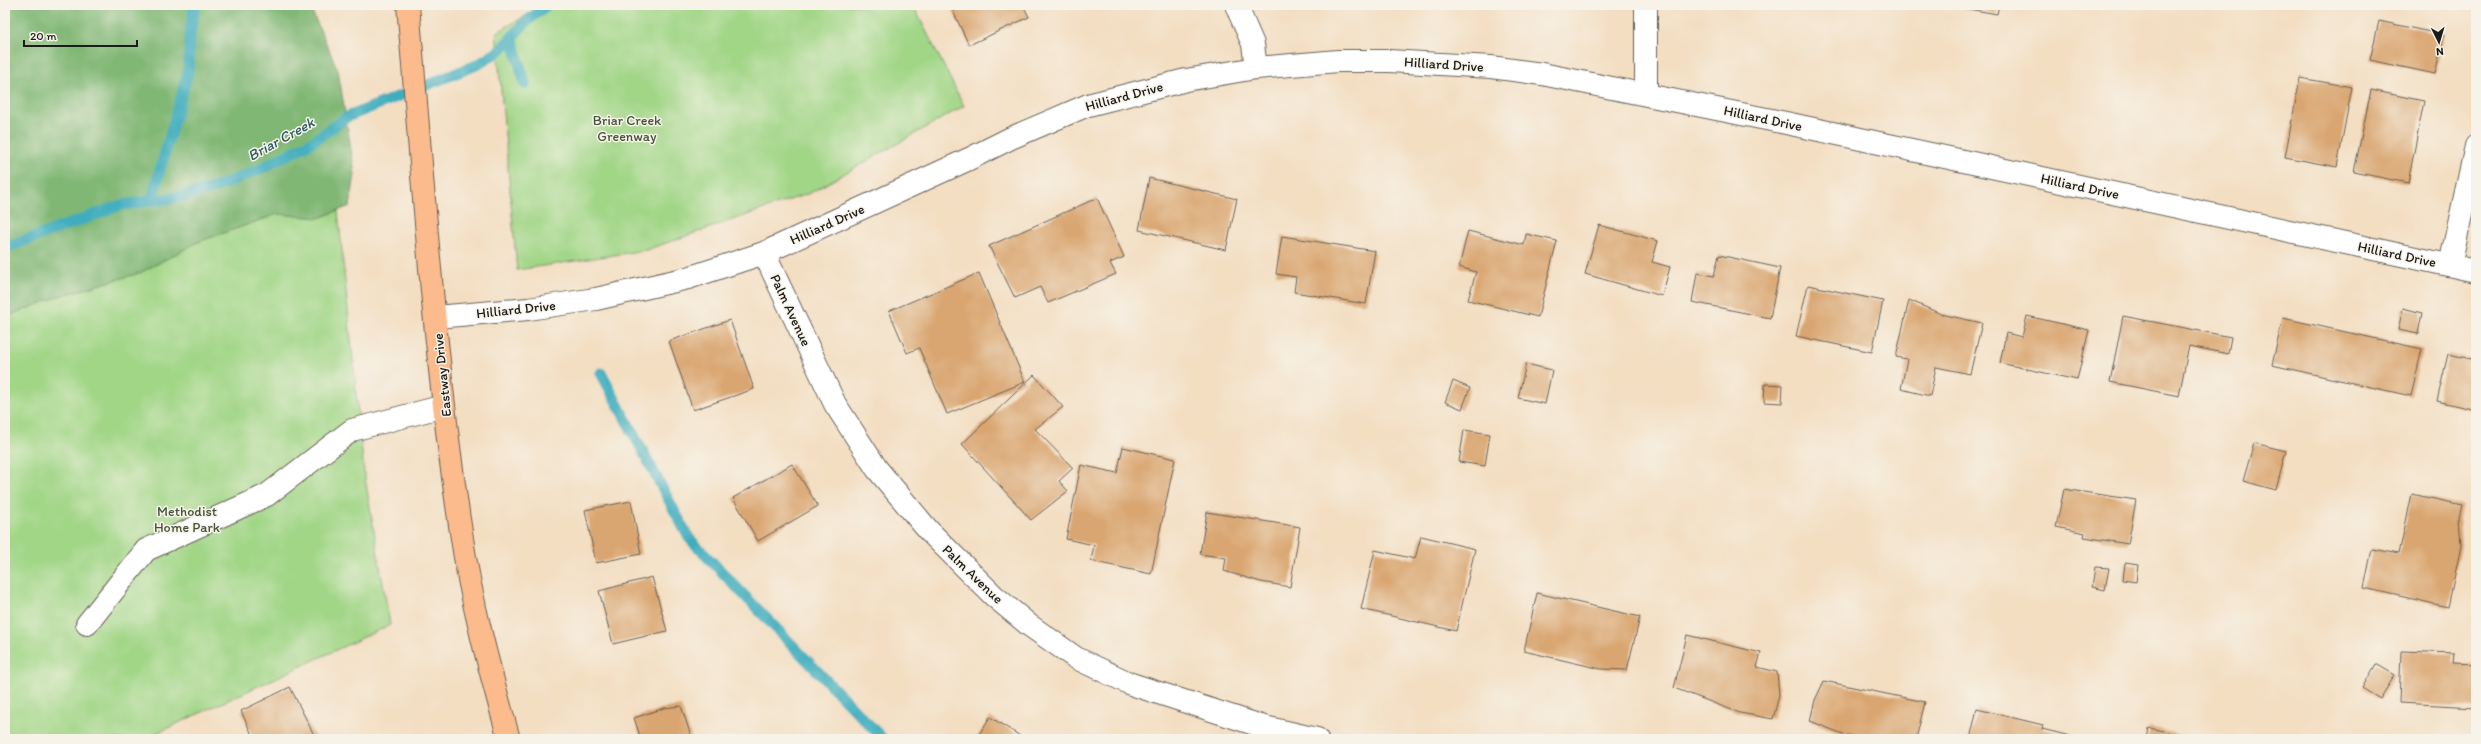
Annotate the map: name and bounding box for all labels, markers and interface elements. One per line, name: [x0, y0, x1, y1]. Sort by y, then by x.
scale bar: [24, 22, 137, 48]
north arrow: [2419, 22, 2459, 62]
text: 20 m: [30, 29, 57, 43]
text: N: [2436, 45, 2444, 58]
street label: Hilliard Drive: [1404, 53, 1485, 76]
street label: Hilliard Drive: [1083, 78, 1165, 115]
street label: Hilliard Drive: [1722, 102, 1804, 135]
park label: Briar Creek Greenway: [593, 112, 662, 145]
water label: Briar Creek: [244, 113, 319, 165]
street label: Hilliard Drive: [2039, 170, 2121, 203]
street label: Hilliard Drive: [787, 200, 867, 248]
street label: Hilliard Drive: [2356, 238, 2438, 271]
street label: Palm Avenue: [766, 271, 815, 349]
street label: Hilliard Drive: [476, 297, 557, 322]
street label: Eastway Drive: [430, 332, 455, 418]
park label: Methodist Home Park: [154, 503, 221, 536]
street label: Palm Avenue: [939, 541, 1007, 608]

